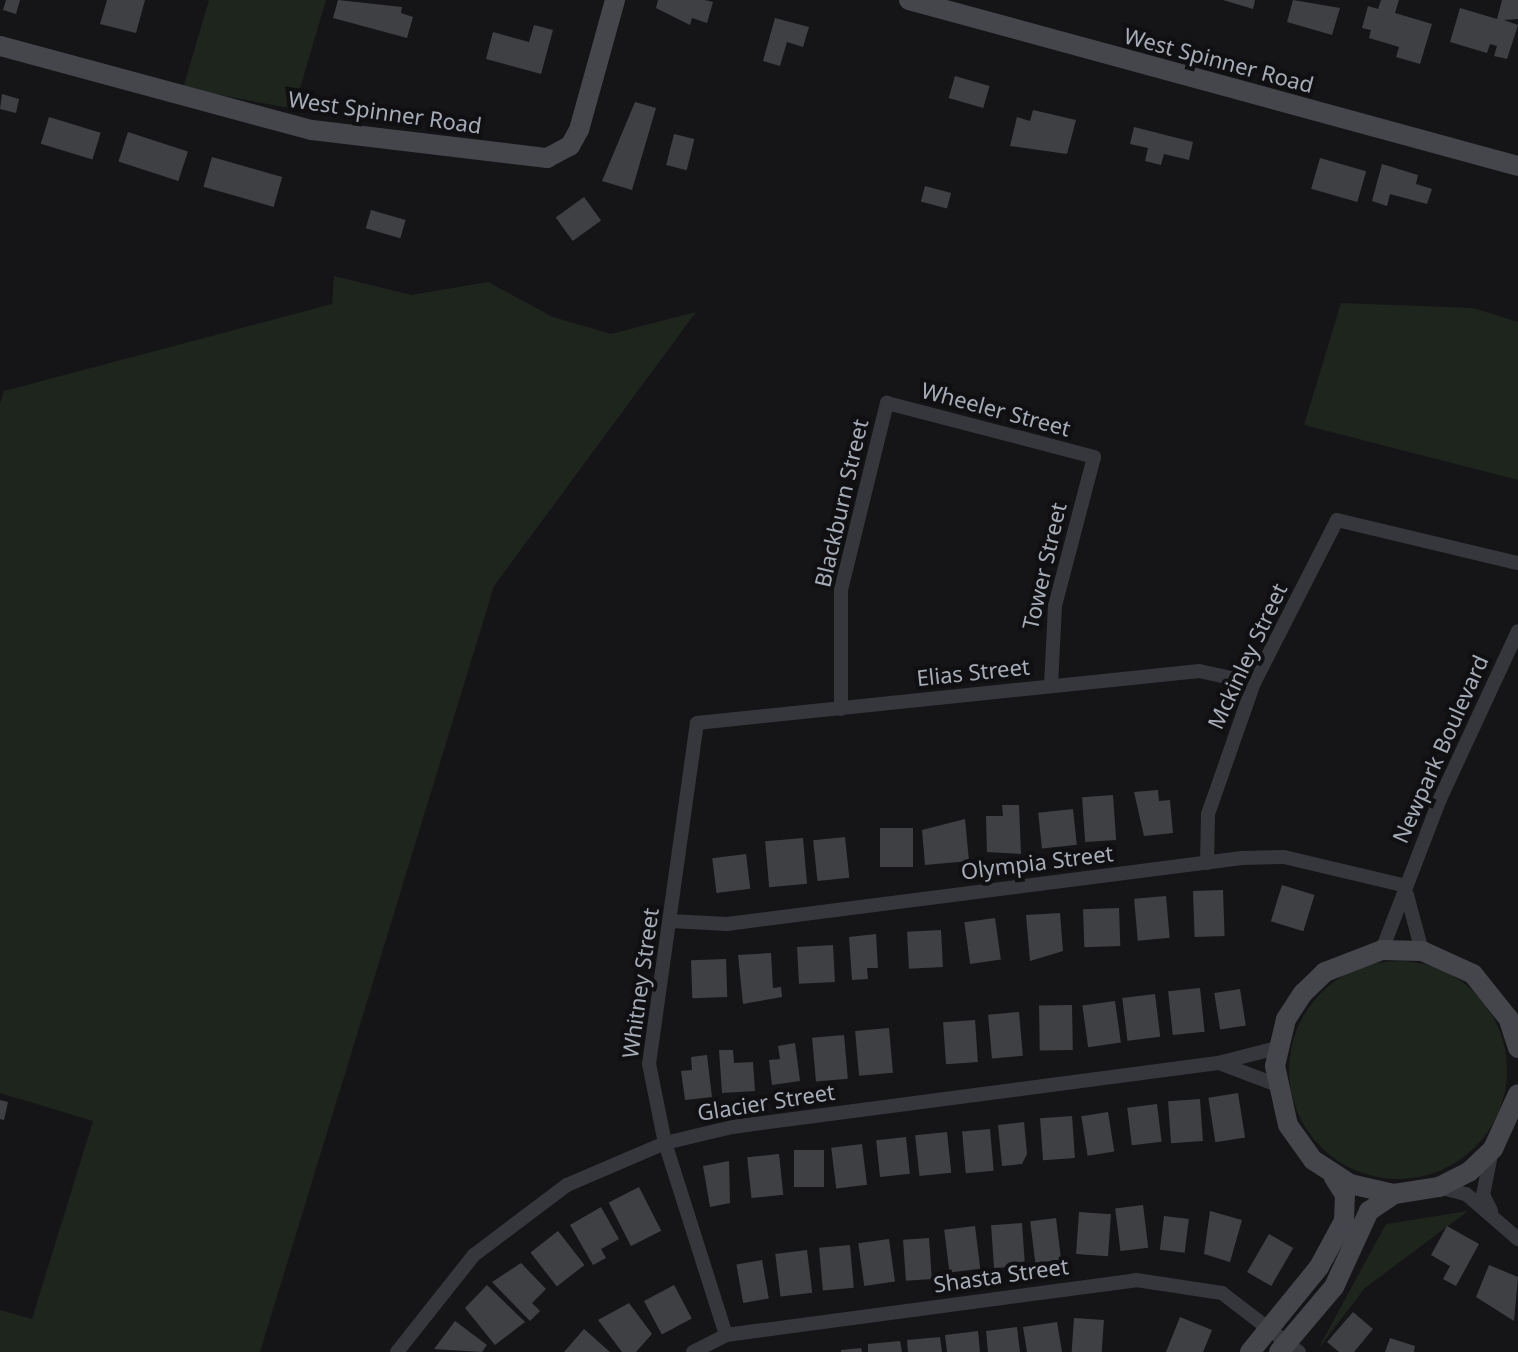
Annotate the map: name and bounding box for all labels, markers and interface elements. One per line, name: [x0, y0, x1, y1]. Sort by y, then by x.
street label: West Spinner Road: [1121, 22, 1317, 98]
street label: West Spinner Road: [287, 85, 483, 139]
street label: Wheeler Street: [919, 376, 1073, 442]
street label: Blackburn Street: [809, 416, 873, 590]
street label: Tower Street: [1017, 500, 1071, 632]
street label: Mckinley Street: [1202, 579, 1292, 733]
street label: Newpark Boulevard: [1387, 651, 1493, 847]
street label: Elias Street: [915, 653, 1031, 691]
street label: Olympia Street: [959, 840, 1115, 884]
street label: Whitney Street: [616, 906, 664, 1060]
street label: Glacier Street: [695, 1078, 837, 1126]
street label: Shasta Street: [932, 1252, 1070, 1298]

